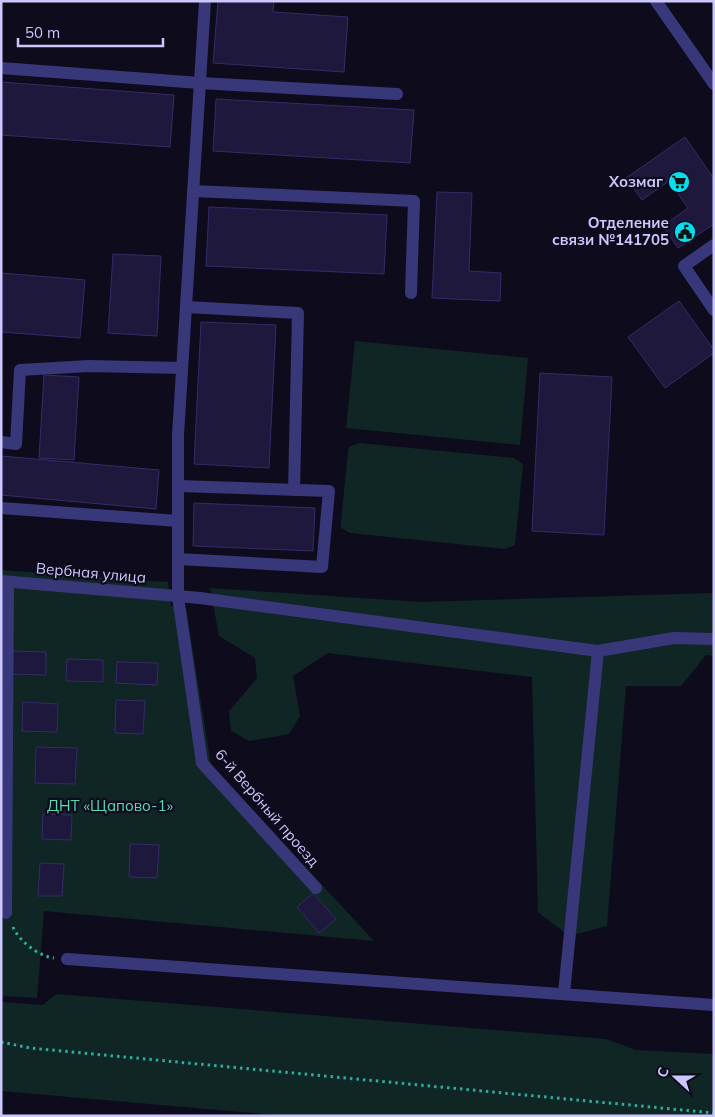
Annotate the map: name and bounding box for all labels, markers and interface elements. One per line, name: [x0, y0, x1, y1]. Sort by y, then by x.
scale bar: [18, 15, 162, 47]
text: 50 m: [25, 23, 60, 42]
supermarket icon: Хозмаг: [667, 170, 691, 194]
place label: Хозмаг: [608, 172, 663, 191]
place label: Отделение связи №141705: [552, 213, 669, 249]
public building icon: Отделение связи №141705: [673, 220, 697, 244]
street label: Вербная улица: [35, 558, 147, 587]
street label: 6-й Вербный проезд: [211, 745, 324, 870]
park label: ДНТ «Щапово-1»: [47, 796, 173, 815]
north arrow: [650, 1052, 700, 1102]
text: С: [653, 1065, 673, 1080]

